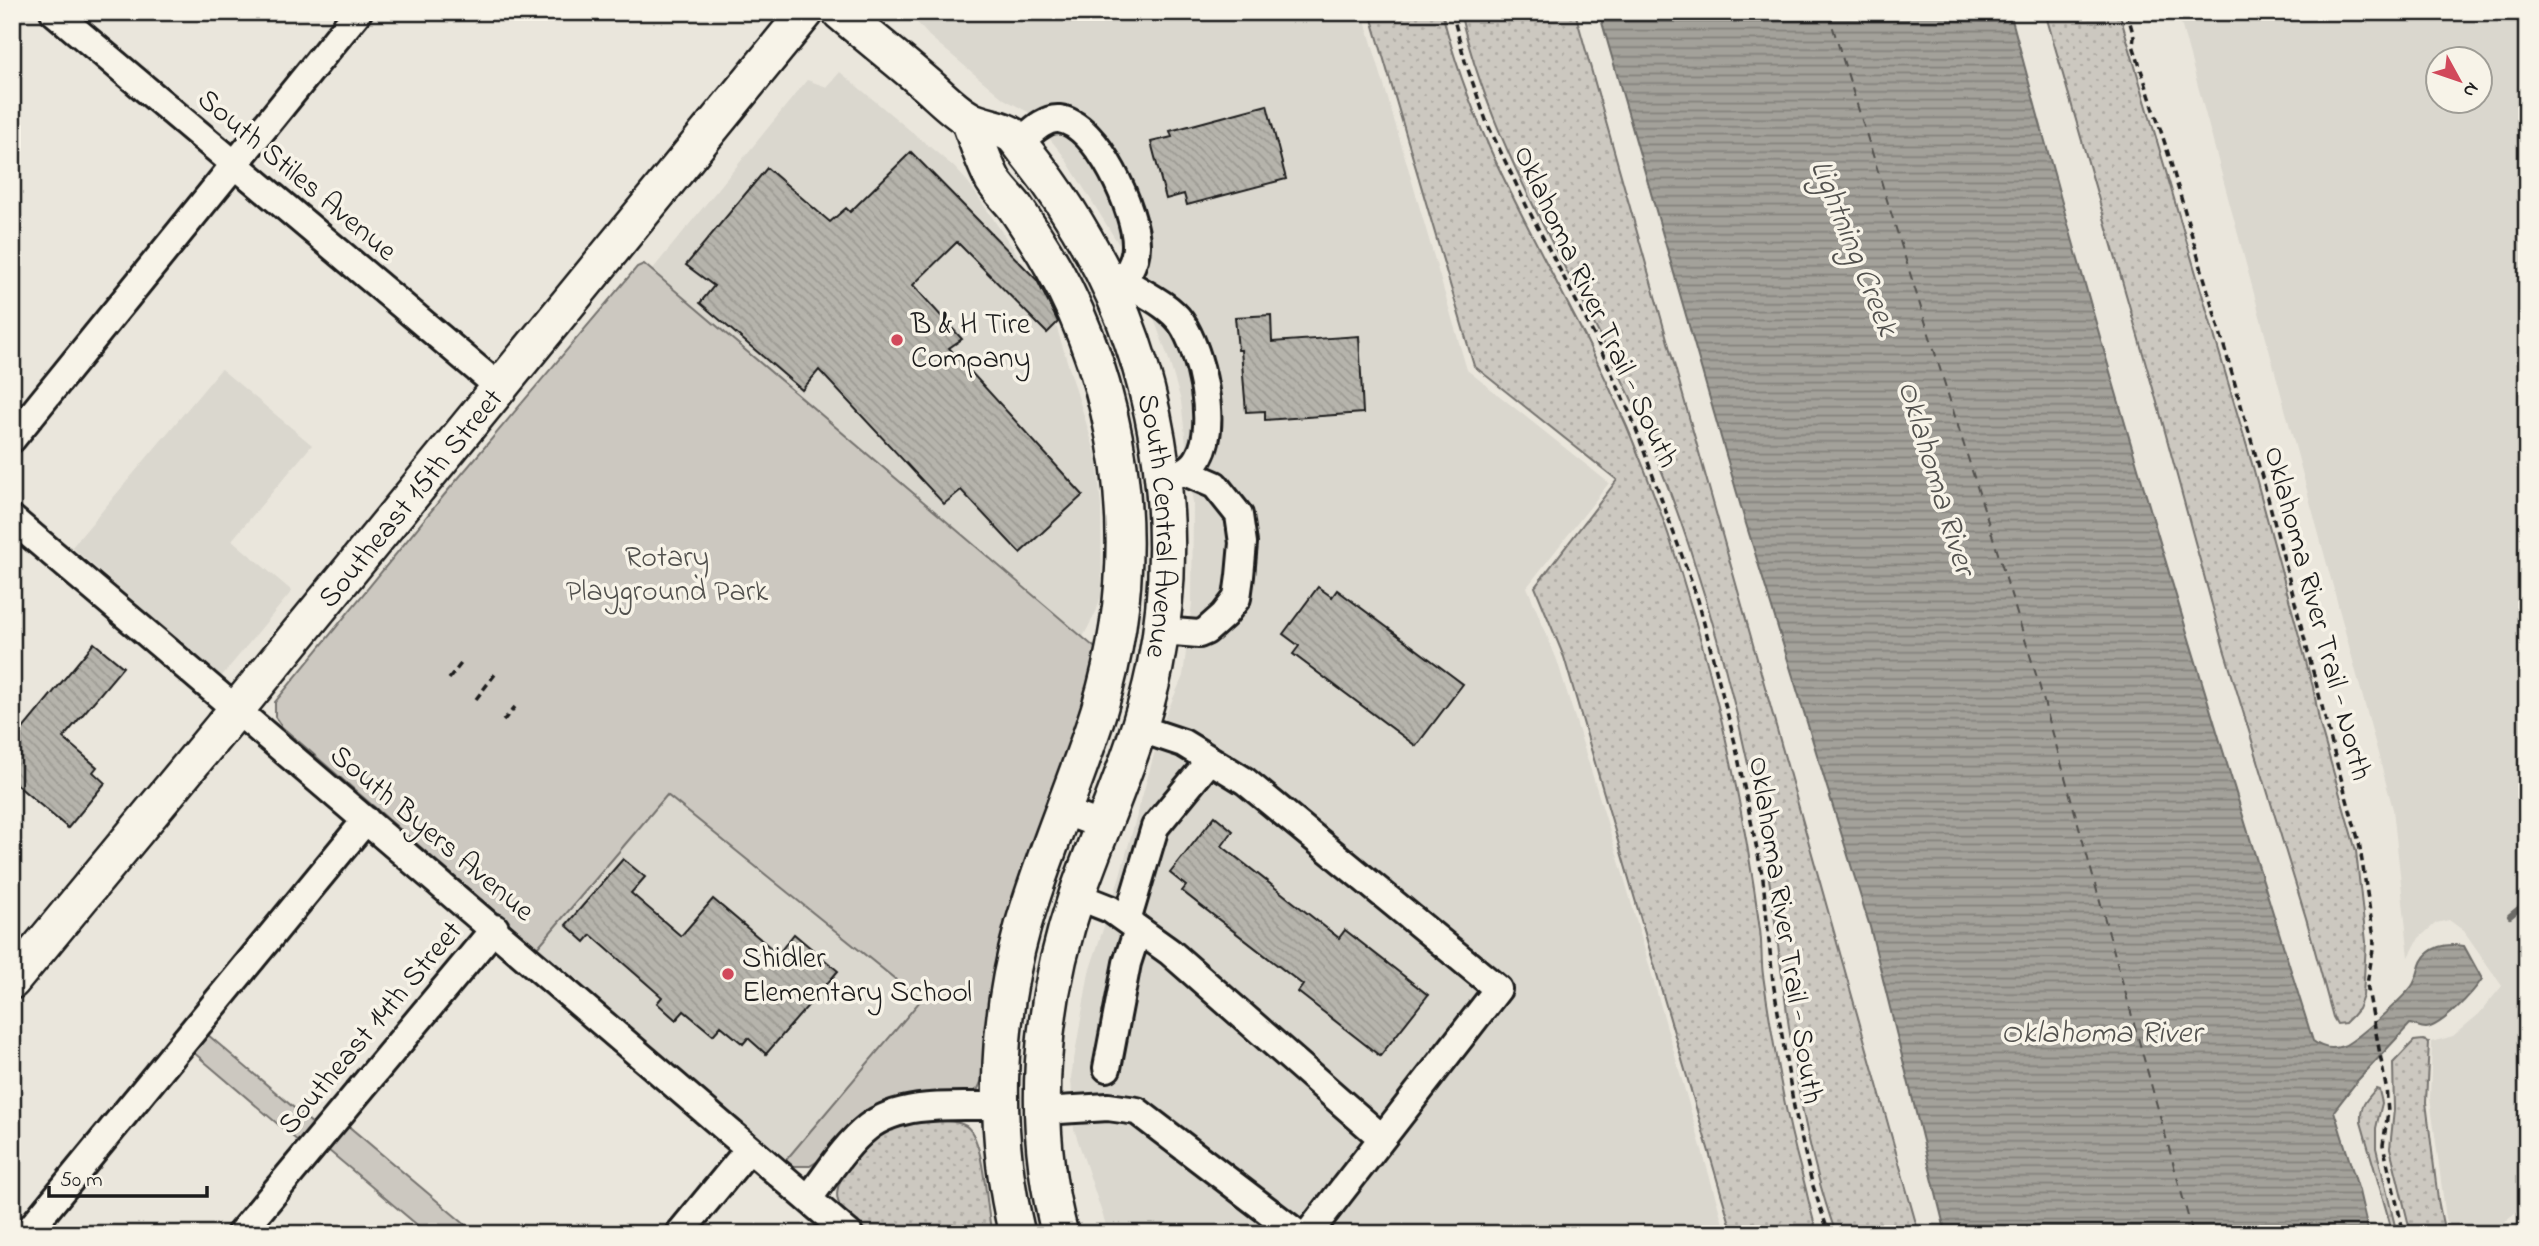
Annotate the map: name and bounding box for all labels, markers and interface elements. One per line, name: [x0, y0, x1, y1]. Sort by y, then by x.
north arrow: [2424, 46, 2494, 116]
text: N: [2456, 76, 2485, 103]
street label: South Stiles Avenue: [186, 79, 406, 274]
street label: Oklahoma River Trail - South: [1500, 139, 1688, 476]
water label: Lightning Creek: [1796, 153, 1910, 345]
place label: B & H Tire Company: [910, 304, 1031, 382]
marker: B & H Tire Company: [889, 332, 905, 348]
water label: Oklahoma River: [1883, 375, 1988, 585]
street label: Southeast 15th Street: [309, 380, 515, 619]
street label: South Central Avenue: [1123, 390, 1186, 662]
street label: Oklahoma River Trail - North: [2250, 442, 2382, 786]
park label: Rotary Playground Park: [566, 537, 769, 615]
street label: South Byers Avenue: [319, 735, 544, 934]
street label: Oklahoma River Trail - South: [1735, 754, 1833, 1107]
street label: Southeast 14th Street: [268, 912, 474, 1146]
place label: Shidler Elementary School: [742, 938, 972, 1016]
marker: Shidler Elementary School: [720, 966, 736, 982]
water label: Oklahoma River: [2001, 1011, 2205, 1058]
scale bar: [49, 1155, 206, 1199]
text: 50 m: [60, 1166, 103, 1196]

